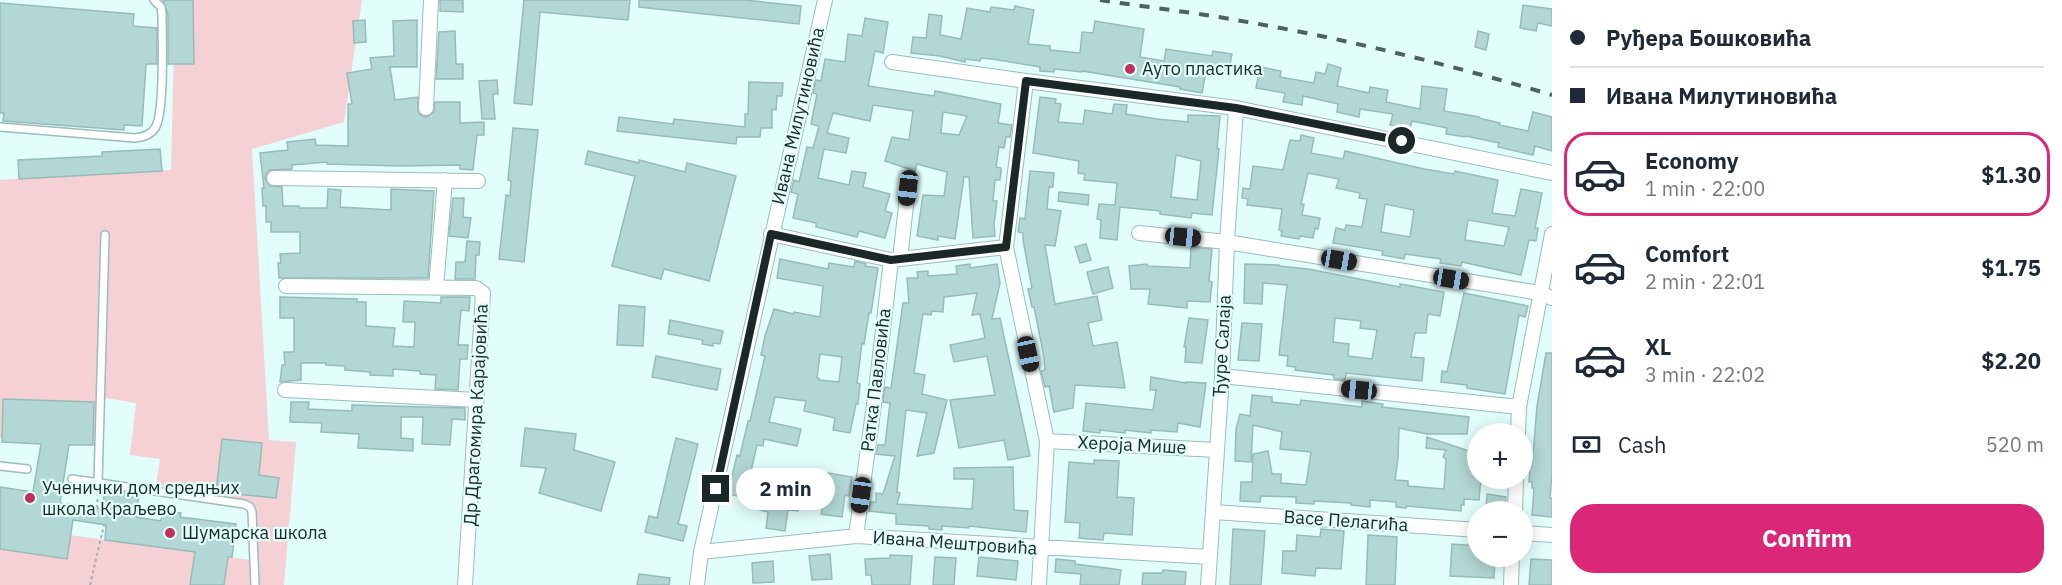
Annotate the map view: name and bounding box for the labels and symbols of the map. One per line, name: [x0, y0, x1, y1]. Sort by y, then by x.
street label: Ивана Милутиновића: [766, 25, 829, 207]
place label: Ауто пластика: [1142, 57, 1263, 80]
marker: Ауто пластика: [1123, 62, 1137, 76]
route start: [1388, 127, 1415, 154]
car: [897, 169, 919, 207]
car: [1164, 226, 1202, 248]
car: [1320, 248, 1358, 272]
car: [1432, 267, 1470, 291]
street label: Ђуре Салаја: [1207, 294, 1236, 398]
street label: Др Драгомира Карајовића: [458, 303, 493, 527]
street label: Ратка Павловића: [855, 306, 896, 453]
car: [1015, 335, 1041, 373]
car: [1340, 379, 1378, 401]
street label: Хероја Мише: [1077, 430, 1187, 459]
callout: 2 min: [737, 468, 836, 510]
route end: [702, 475, 729, 502]
place label: Ученички дом средњих школа Краљево: [42, 476, 240, 520]
car: [850, 476, 872, 514]
marker: Ученички дом средњих школа Краљево: [23, 491, 37, 505]
street label: Васе Пелагића: [1283, 505, 1409, 536]
place label: Шумарска школа: [182, 521, 328, 544]
street label: Ивана Мештровића: [872, 525, 1039, 560]
marker: Шумарска школа: [163, 526, 177, 540]

